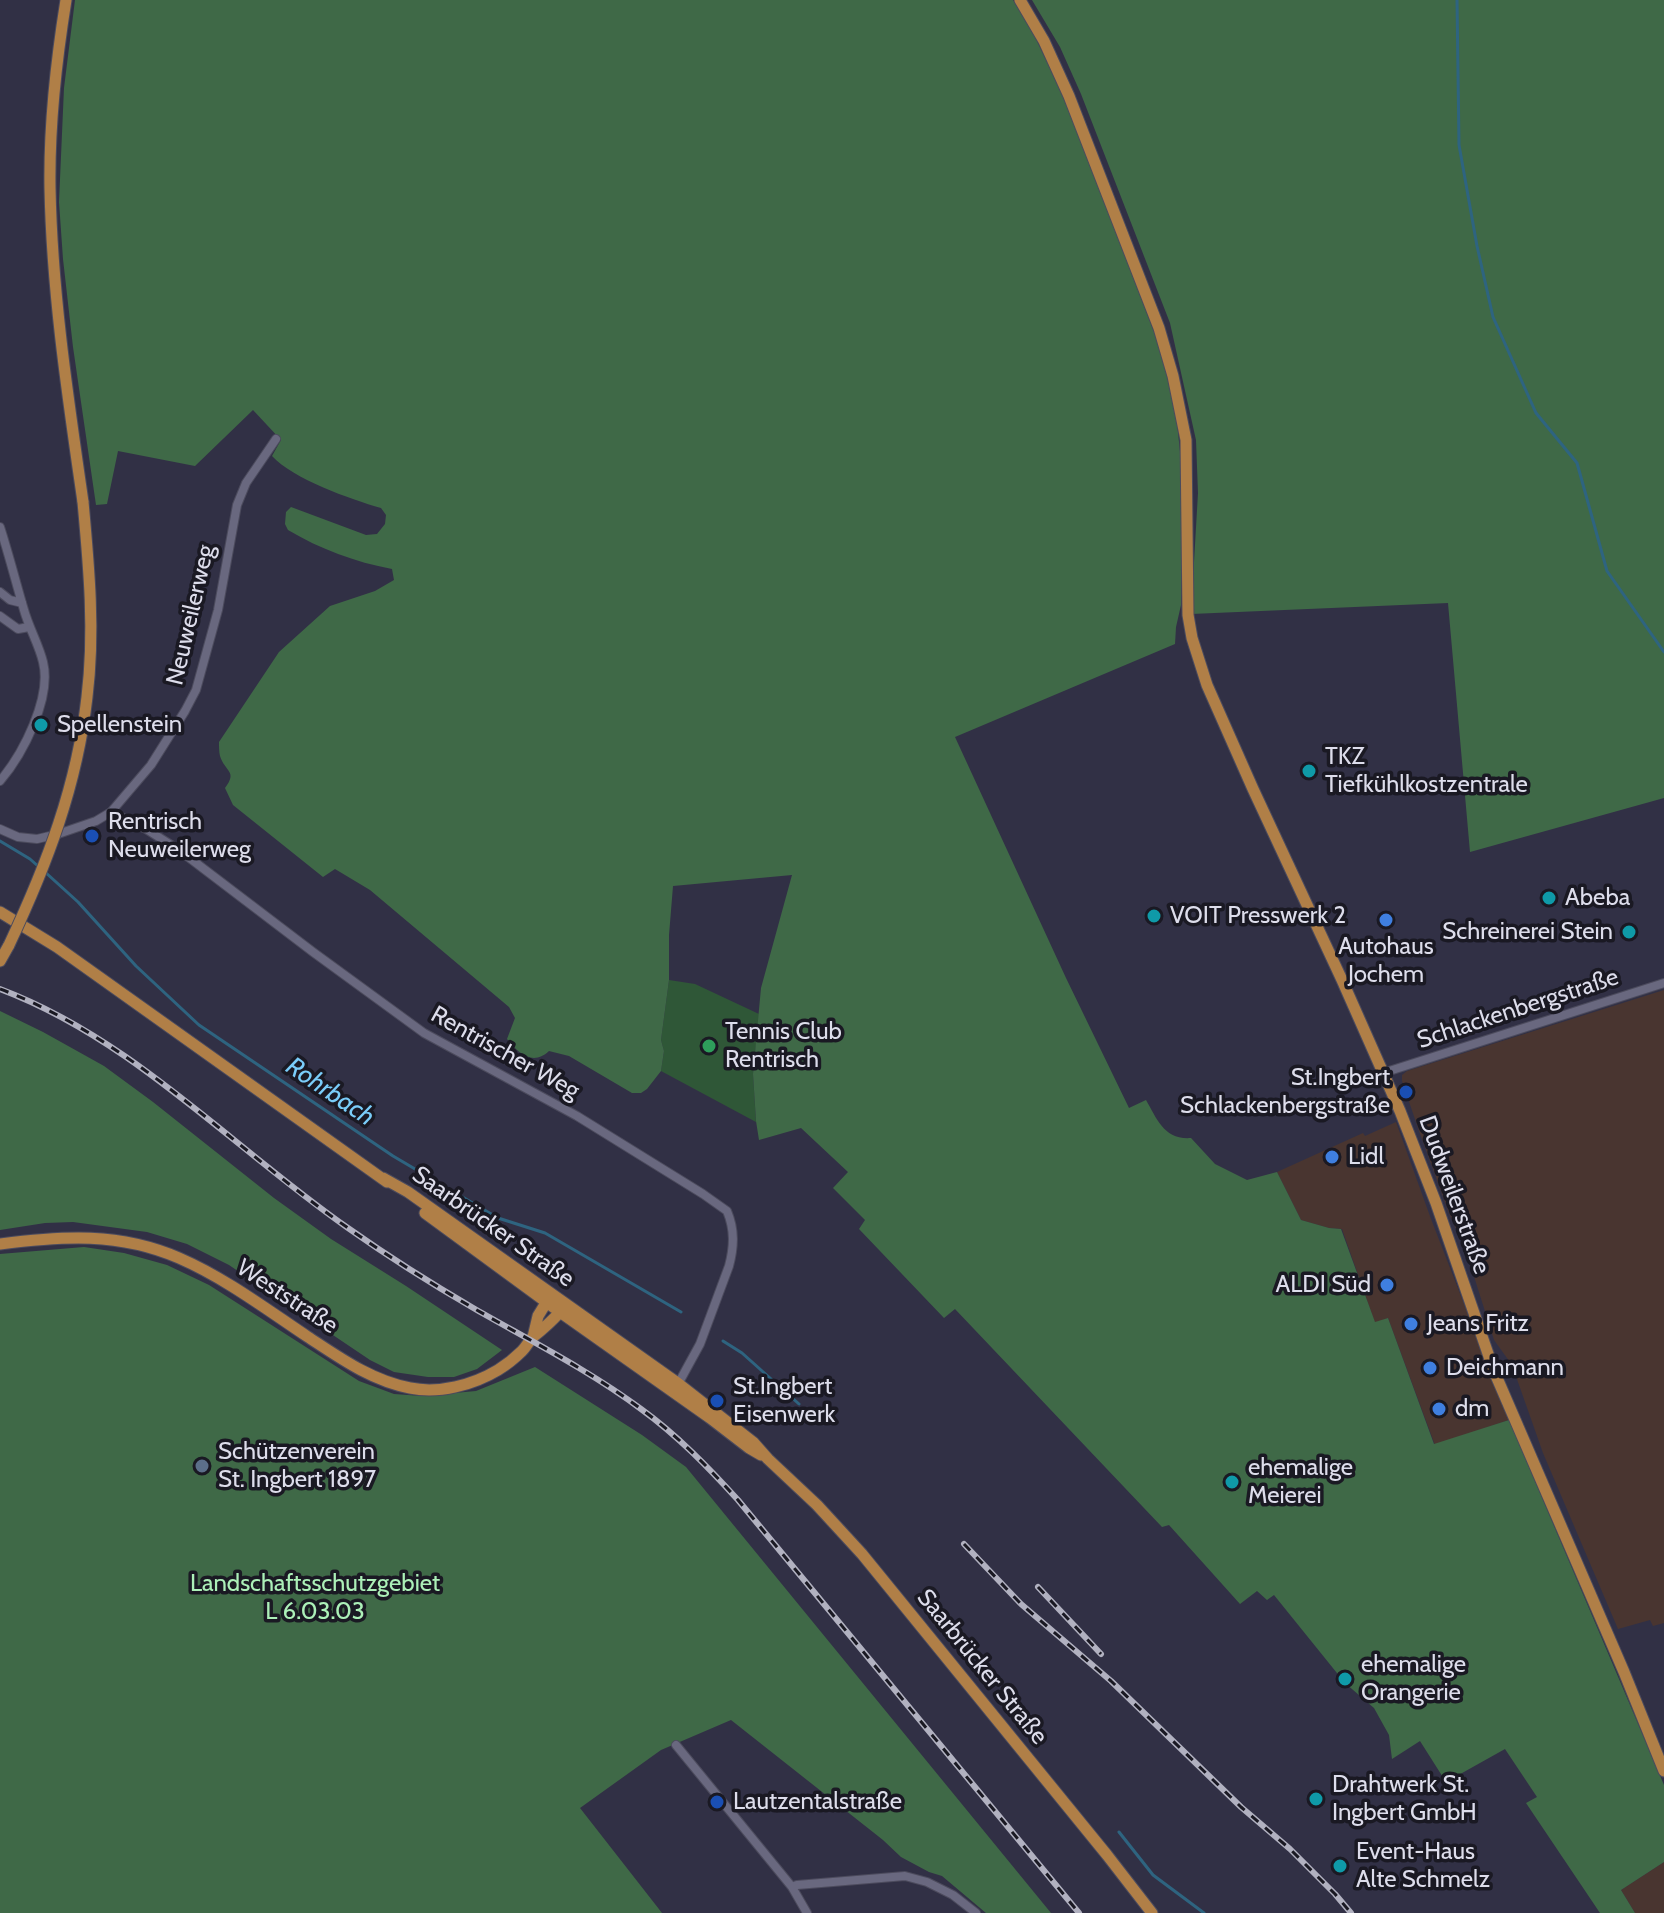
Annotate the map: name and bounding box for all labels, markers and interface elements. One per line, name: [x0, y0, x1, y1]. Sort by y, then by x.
street label: Neuweilerweg: [161, 542, 221, 688]
place label: Spellenstein: [57, 711, 182, 739]
marker: Spellenstein: [32, 716, 50, 734]
place label: TKZ Tiefkühlkostzentrale: [1325, 743, 1528, 799]
marker: TKZ Tiefkühlkostzentrale: [1300, 762, 1318, 780]
place label: Rentrisch Neuweilerweg: [108, 808, 251, 864]
marker: Rentrisch Neuweilerweg: [83, 827, 101, 845]
place label: Abeba: [1565, 884, 1630, 912]
marker: Abeba: [1540, 889, 1558, 907]
place label: VOIT Presswerk 2: [1170, 902, 1346, 930]
marker: VOIT Presswerk 2: [1145, 907, 1163, 925]
marker: Autohaus Jochem: [1377, 911, 1395, 929]
place label: Schreinerei Stein: [1442, 918, 1613, 946]
marker: Schreinerei Stein: [1620, 923, 1638, 941]
place label: Autohaus Jochem: [1338, 933, 1434, 989]
street label: Schlackenbergstraße: [1414, 963, 1622, 1055]
street label: Rentrischer Weg: [426, 1000, 584, 1106]
place label: Tennis Club Rentrisch: [725, 1018, 842, 1074]
marker: Tennis Club Rentrisch: [700, 1037, 718, 1055]
water label: Rohrbach: [280, 1051, 380, 1133]
place label: St.Ingbert Schlackenbergstraße: [1180, 1064, 1390, 1120]
marker: St.Ingbert Schlackenbergstraße: [1397, 1083, 1415, 1101]
street label: Dudweilerstraße: [1412, 1112, 1496, 1278]
place label: Lidl: [1348, 1143, 1384, 1171]
marker: Lidl: [1323, 1148, 1341, 1166]
street label: Saarbrücker Straße: [406, 1160, 580, 1294]
street label: Weststraße: [231, 1254, 343, 1340]
place label: ALDI Süd: [1275, 1271, 1371, 1299]
marker: ALDI Süd: [1378, 1276, 1396, 1294]
place label: Jeans Fritz: [1427, 1310, 1529, 1338]
marker: Jeans Fritz: [1402, 1315, 1420, 1333]
place label: Deichmann: [1446, 1354, 1564, 1382]
marker: Deichmann: [1421, 1359, 1439, 1377]
place label: St.Ingbert Eisenwerk: [733, 1373, 835, 1429]
marker: St.Ingbert Eisenwerk: [708, 1392, 726, 1410]
place label: dm: [1455, 1395, 1489, 1423]
marker: dm: [1430, 1400, 1448, 1418]
place label: Schützenverein St. Ingbert 1897: [218, 1438, 376, 1494]
place label: ehemalige Meierei: [1248, 1454, 1353, 1510]
marker: Schützenverein St. Ingbert 1897: [193, 1457, 211, 1475]
marker: ehemalige Meierei: [1223, 1473, 1241, 1491]
park label: Landschaftsschutzgebiet L 6.03.03: [190, 1570, 440, 1626]
street label: Saarbrücker Straße: [911, 1584, 1053, 1750]
place label: ehemalige Orangerie: [1361, 1651, 1466, 1707]
marker: ehemalige Orangerie: [1336, 1670, 1354, 1688]
place label: Drahtwerk St. Ingbert GmbH: [1332, 1771, 1477, 1827]
place label: Lautzentalstraße: [733, 1788, 902, 1816]
marker: Drahtwerk St. Ingbert GmbH: [1307, 1790, 1325, 1808]
marker: Lautzentalstraße: [708, 1793, 726, 1811]
place label: Event-Haus Alte Schmelz: [1356, 1838, 1490, 1894]
marker: Event-Haus Alte Schmelz: [1331, 1857, 1349, 1875]

